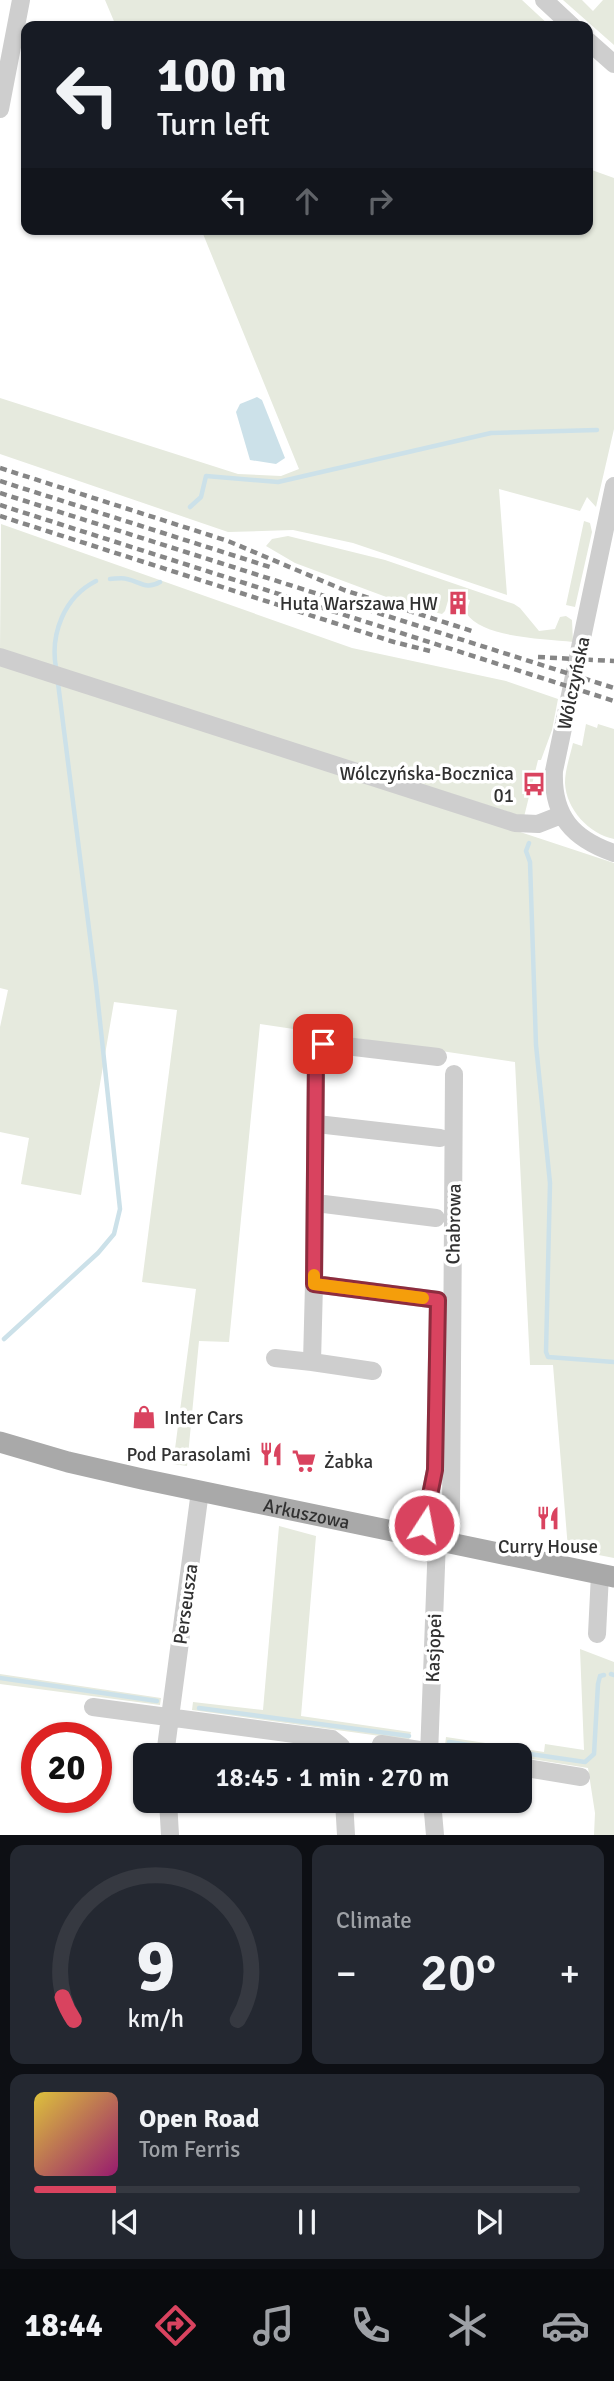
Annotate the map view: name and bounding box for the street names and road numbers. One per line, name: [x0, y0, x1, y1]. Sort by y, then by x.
street label: Wólczyńska: [552, 634, 596, 732]
street label: Chabrowa: [441, 1183, 467, 1265]
street label: Arkuszowa: [261, 1494, 352, 1535]
street label: Perseusza: [168, 1562, 204, 1646]
street label: Kasjopei: [421, 1613, 447, 1683]

